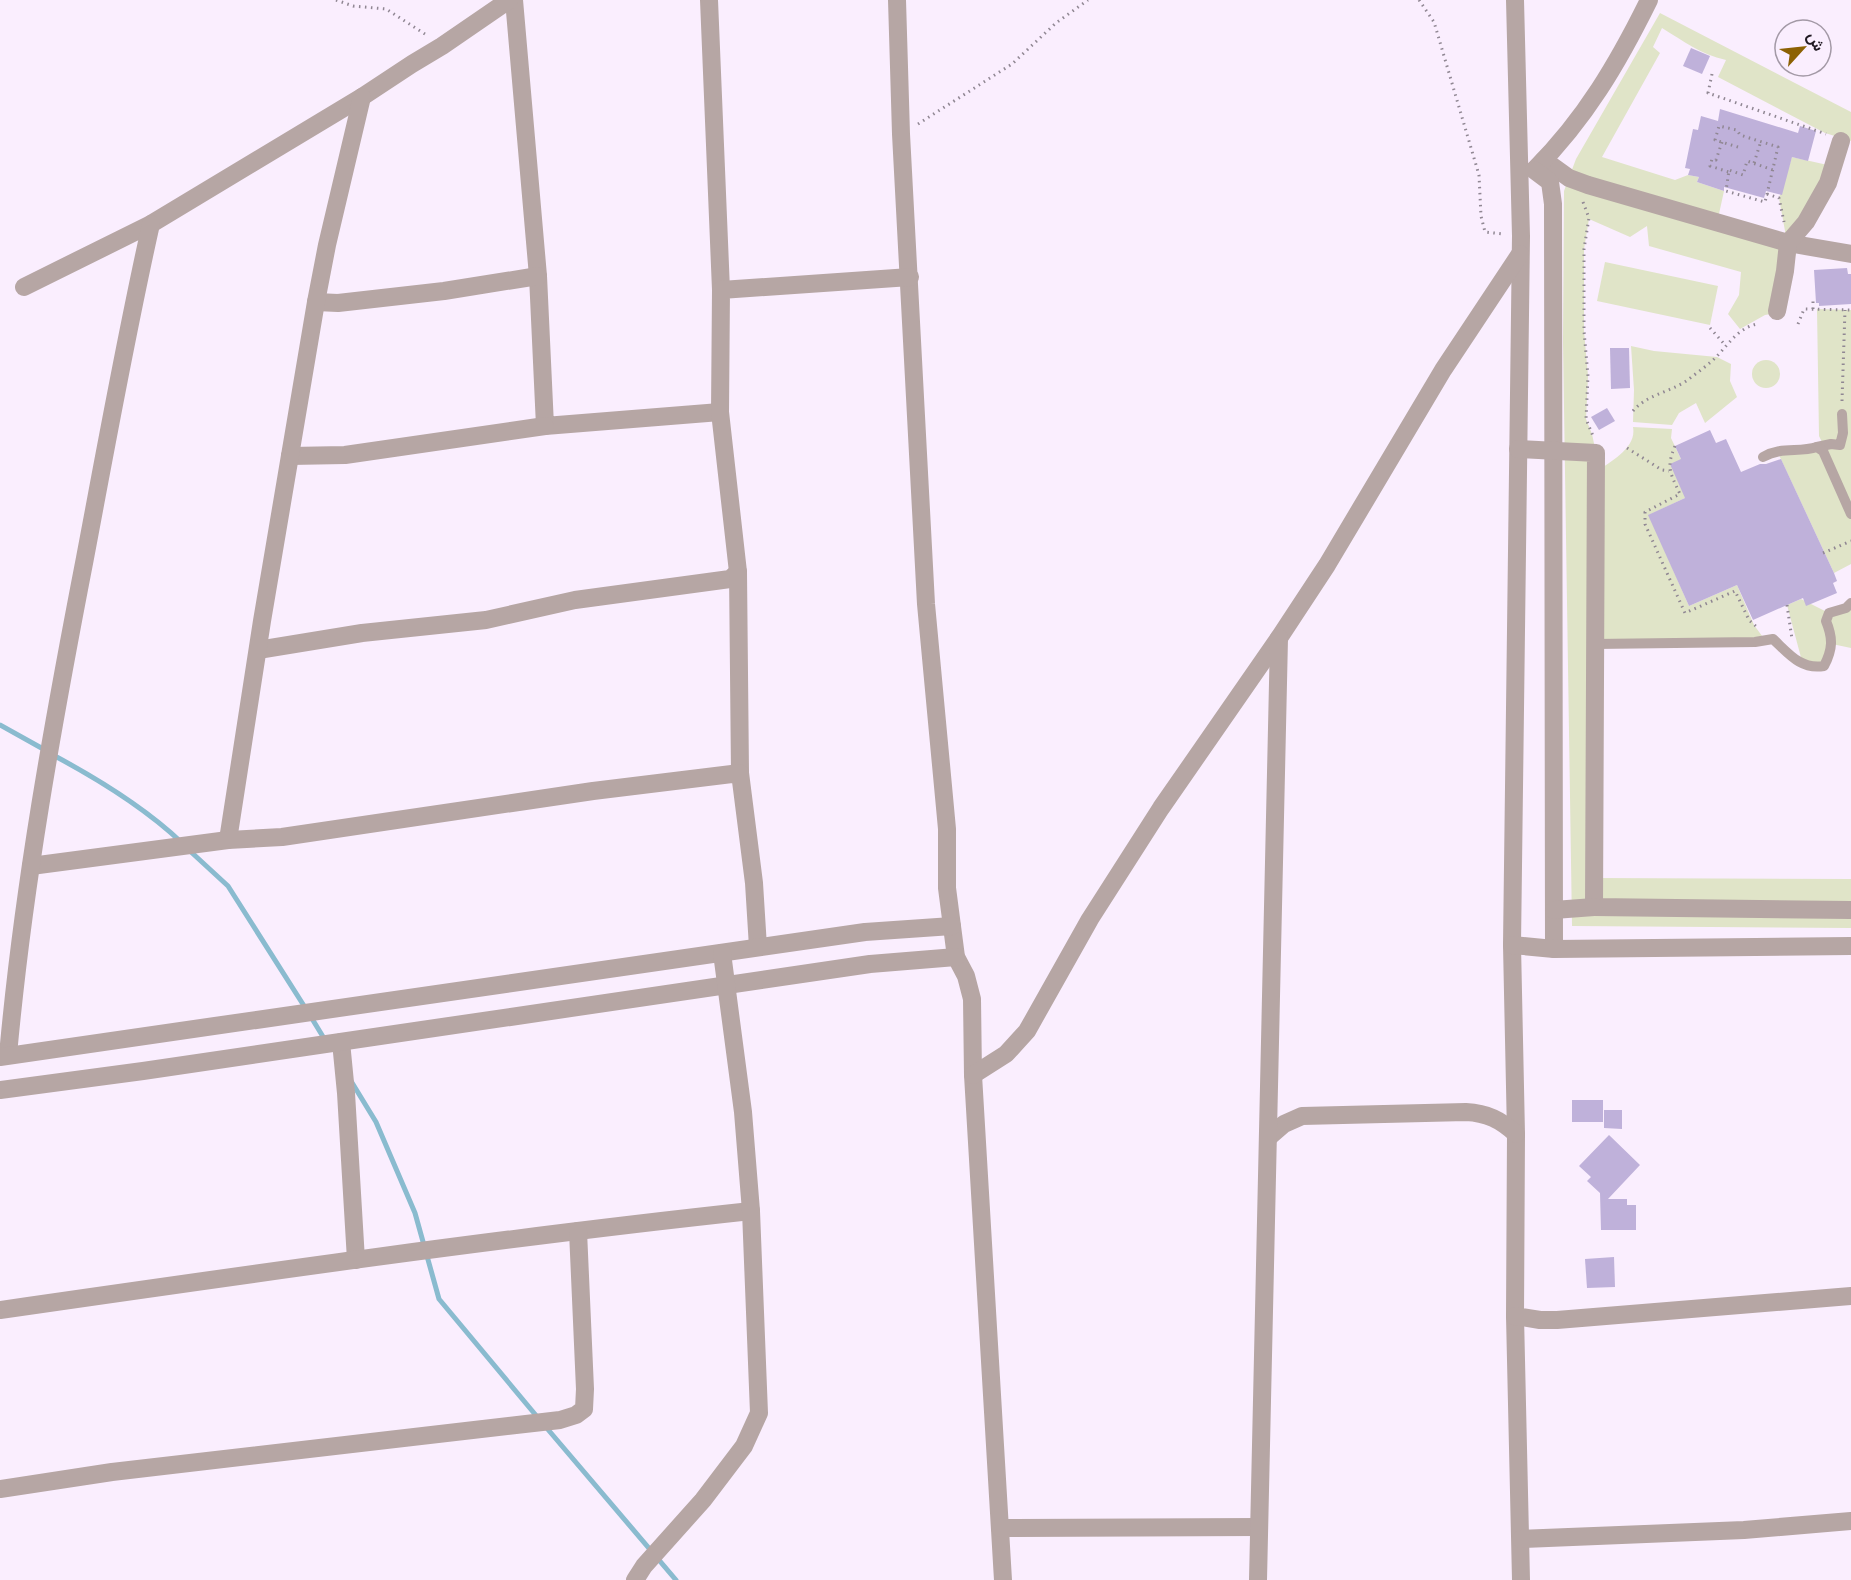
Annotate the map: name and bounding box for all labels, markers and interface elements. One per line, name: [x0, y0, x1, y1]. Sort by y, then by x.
north arrow: [1773, 18, 1833, 78]
text: ش: [1803, 28, 1830, 54]

